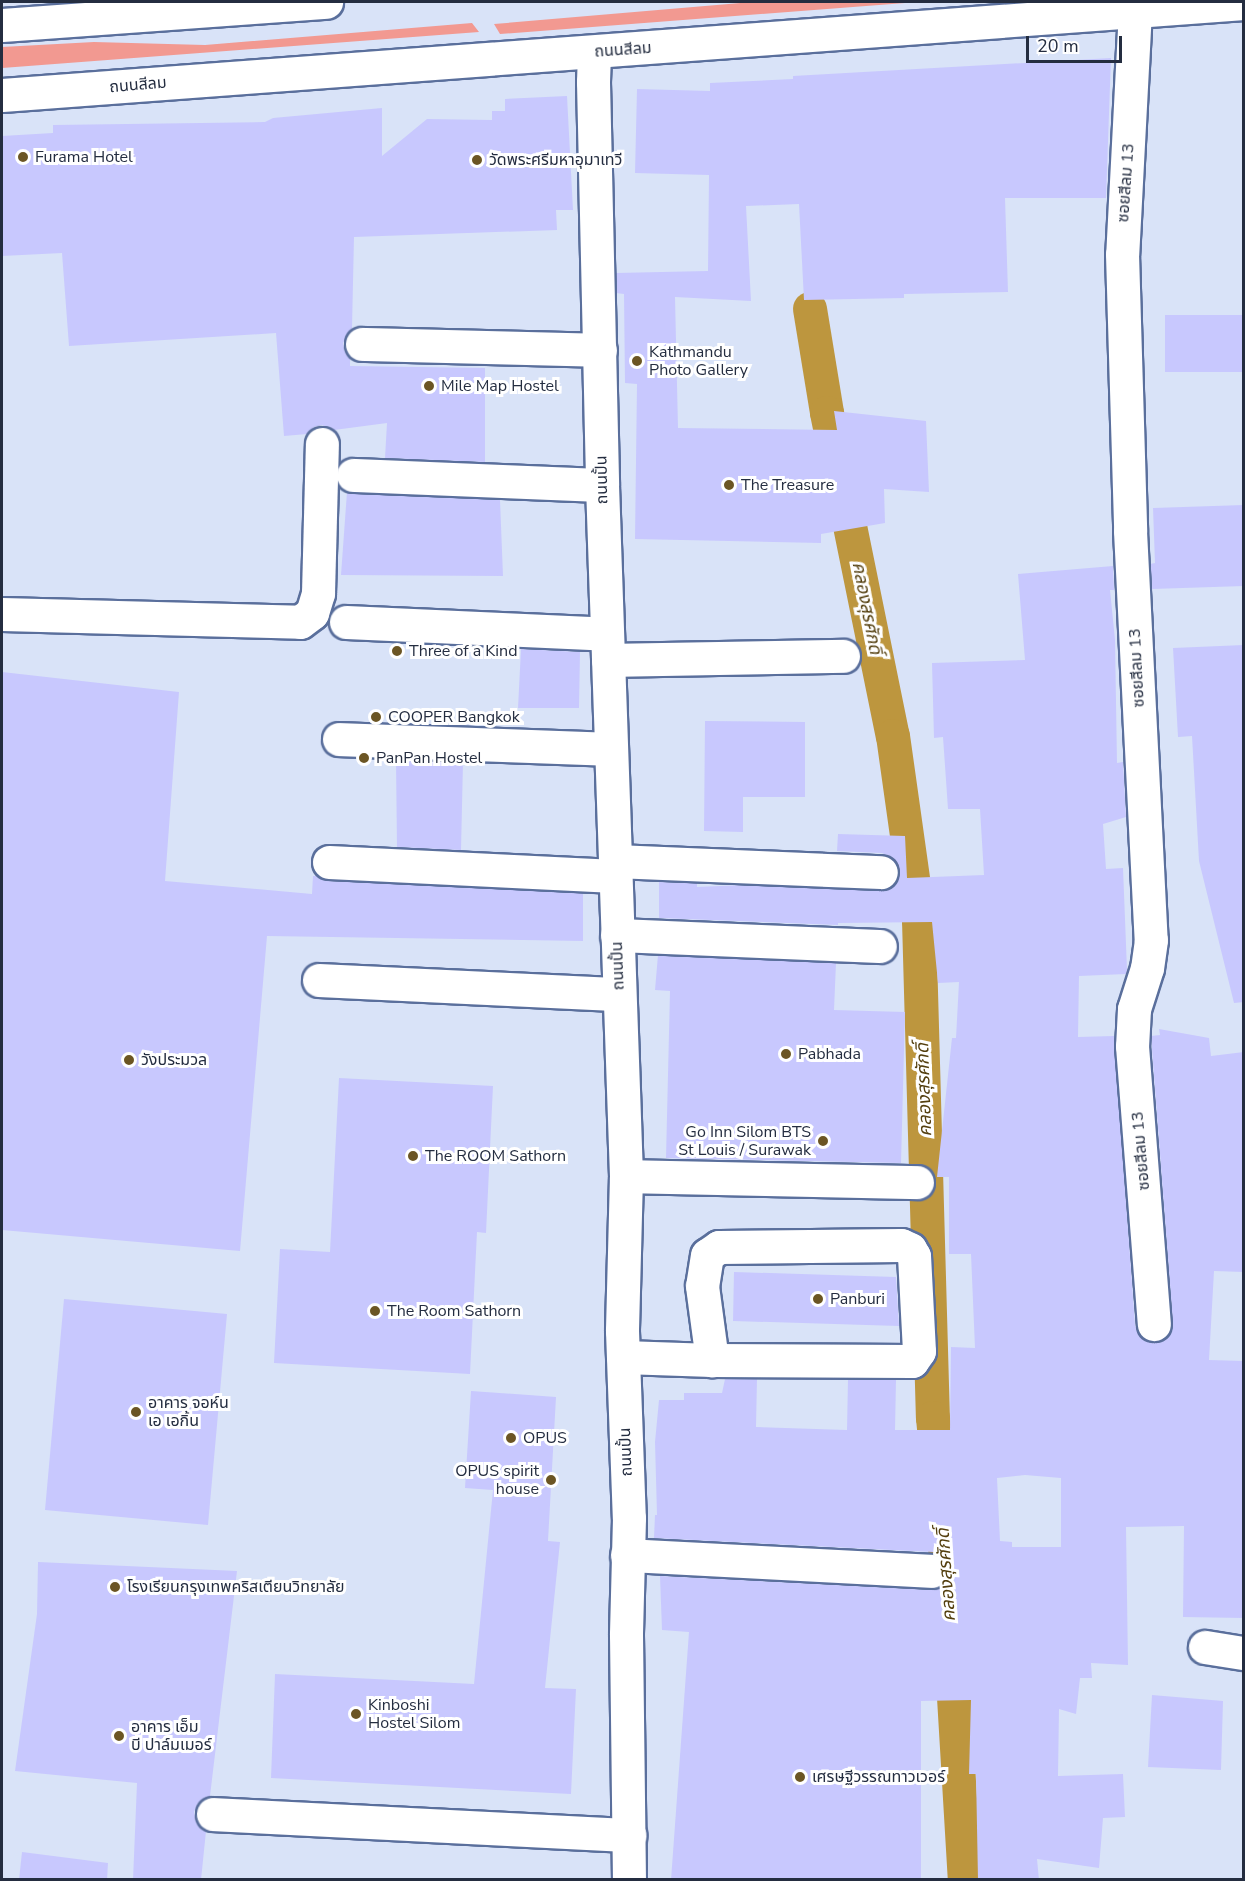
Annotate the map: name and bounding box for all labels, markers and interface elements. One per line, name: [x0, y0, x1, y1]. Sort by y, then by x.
scale bar: [1029, 24, 1125, 62]
text: 20 m: [1037, 34, 1079, 58]
street label: ถนนสีลม: [594, 38, 652, 62]
street label: ถนนสีลม: [109, 73, 167, 97]
street label: ซอยสีลม 13: [1114, 143, 1138, 223]
place label: Furama Hotel: [35, 147, 133, 167]
marker: Furama Hotel: [16, 150, 30, 164]
place label: วัดพระศรีมหาอุมาเทวี: [489, 150, 622, 170]
marker: วัดพระศรีมหาอุมาเทวี: [470, 153, 484, 167]
place label: Kathmandu Photo Gallery: [649, 342, 748, 380]
marker: Kathmandu Photo Gallery: [630, 354, 644, 368]
place label: Mile Map Hostel: [441, 376, 559, 396]
marker: Mile Map Hostel: [422, 379, 436, 393]
street label: ถนนปั้น: [592, 455, 612, 505]
place label: The Treasure: [741, 475, 834, 495]
marker: The Treasure: [722, 478, 736, 492]
water label: คลองสุรศักดิ์: [847, 560, 887, 656]
street label: ซอยสีลม 13: [1125, 628, 1149, 708]
place label: Three of a Kind: [409, 641, 517, 661]
marker: Three of a Kind: [390, 644, 404, 658]
place label: COOPER Bangkok: [388, 707, 520, 727]
marker: COOPER Bangkok: [369, 710, 383, 724]
place label: PanPan Hostel: [376, 748, 482, 768]
marker: PanPan Hostel: [357, 751, 371, 765]
street label: ถนนปั้น: [608, 941, 628, 991]
water label: คลองสุรศักดิ์: [912, 1043, 936, 1137]
place label: Pabhada: [798, 1044, 861, 1064]
marker: Pabhada: [779, 1047, 793, 1061]
place label: วังประมวล: [141, 1050, 207, 1070]
marker: วังประมวล: [122, 1053, 136, 1067]
street label: ซอยสีลม 13: [1128, 1111, 1154, 1191]
place label: Go Inn Silom BTS St Louis / Surawak: [678, 1122, 811, 1160]
marker: Go Inn Silom BTS St Louis / Surawak: [816, 1134, 830, 1148]
place label: The ROOM Sathorn: [425, 1146, 566, 1166]
marker: The ROOM Sathorn: [406, 1149, 420, 1163]
place label: Panburi: [830, 1289, 885, 1309]
marker: Panburi: [811, 1292, 825, 1306]
place label: The Room Sathorn: [387, 1301, 521, 1321]
marker: The Room Sathorn: [368, 1304, 382, 1318]
place label: อาคาร จอห์น เอ เอกิ้น: [148, 1393, 229, 1431]
marker: อาคาร จอห์น เอ เอกิ้น: [129, 1405, 143, 1419]
street label: ถนนปั้น: [616, 1427, 636, 1477]
place label: OPUS: [523, 1428, 567, 1448]
marker: OPUS: [504, 1431, 518, 1445]
place label: OPUS spirit house: [455, 1461, 539, 1499]
marker: OPUS spirit house: [544, 1473, 558, 1487]
water label: คลองสุรศักดิ์: [932, 1528, 960, 1622]
place label: โรงเรียนกรุงเทพคริสเตียนวิทยาลัย: [127, 1577, 345, 1597]
marker: โรงเรียนกรุงเทพคริสเตียนวิทยาลัย: [108, 1580, 122, 1594]
place label: Kinboshi Hostel Silom: [368, 1695, 460, 1733]
marker: Kinboshi Hostel Silom: [349, 1707, 363, 1721]
place label: อาคาร เอ็ม บี ปาล์มเมอร์: [131, 1717, 211, 1755]
marker: อาคาร เอ็ม บี ปาล์มเมอร์: [112, 1729, 126, 1743]
place label: เศรษฐีวรรณทาวเวอร์: [812, 1767, 945, 1787]
marker: เศรษฐีวรรณทาวเวอร์: [793, 1770, 807, 1784]

